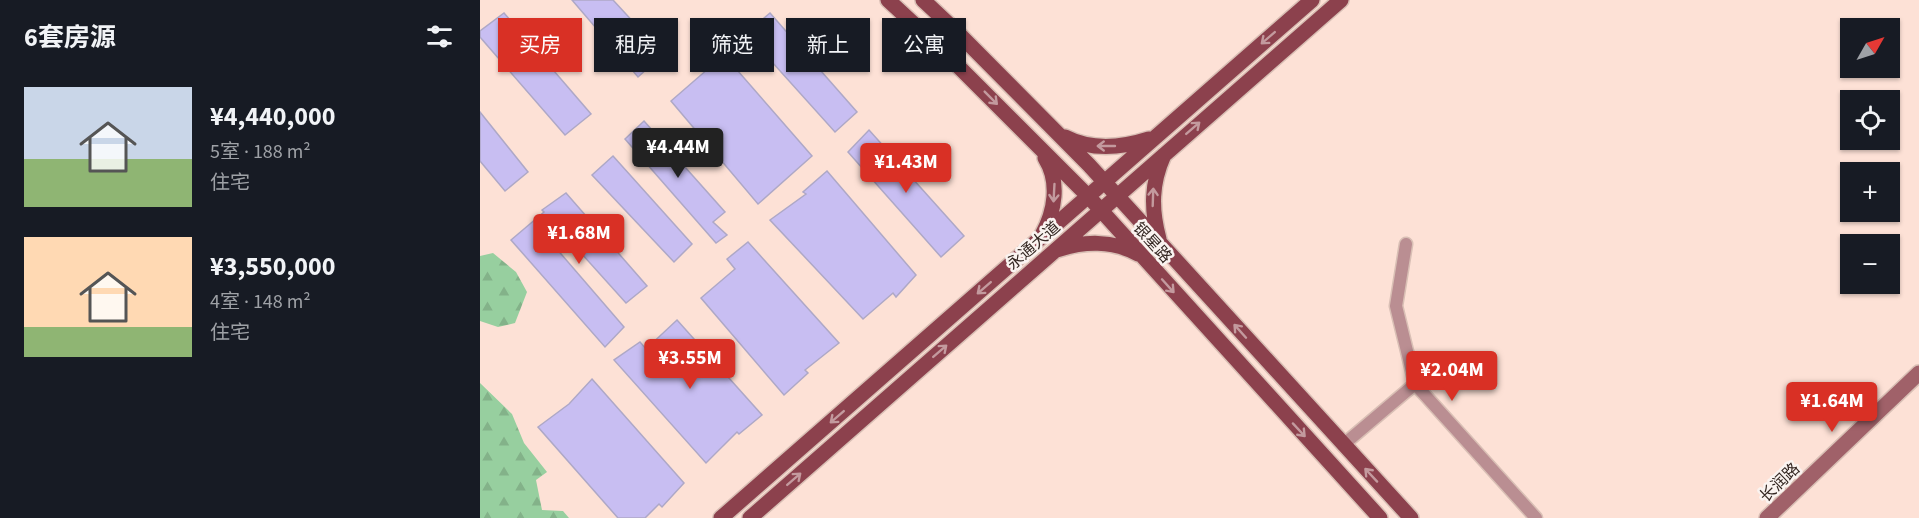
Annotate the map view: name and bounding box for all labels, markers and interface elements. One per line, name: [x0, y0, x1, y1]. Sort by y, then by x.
chip: 买房: [498, 18, 582, 72]
chip: 租房: [594, 18, 678, 72]
chip: 筛选: [690, 18, 774, 72]
chip: 新上: [786, 18, 870, 72]
chip: 公寓: [882, 18, 966, 72]
north arrow: [1840, 18, 1900, 78]
map controls: [1840, 18, 1900, 294]
text: 6套房源: [24, 19, 116, 56]
icon: filters: [423, 20, 456, 53]
one-way arrow: [1260, 32, 1276, 45]
button: locate: [1840, 90, 1900, 150]
one-way arrow: [983, 91, 998, 106]
text: ¥4,440,000: [210, 98, 335, 135]
icon: home: [72, 111, 144, 183]
one-way arrow: [1186, 121, 1201, 135]
pin: ¥4.44M: [629, 128, 727, 179]
text: ¥4.44M: [646, 133, 710, 161]
text: 5室 · 188 m²: [210, 138, 311, 166]
one-way arrow: [1097, 141, 1117, 152]
pin: ¥1.43M: [857, 143, 955, 194]
text: ¥1.43M: [874, 148, 938, 176]
button: +: [1840, 162, 1900, 222]
text: 住宅: [210, 169, 250, 197]
one-way arrow: [1048, 183, 1059, 202]
one-way arrow: [1148, 187, 1159, 207]
pin: ¥1.68M: [530, 214, 628, 265]
street label: 永通大道: [1002, 216, 1065, 275]
street label: 银星路: [1128, 217, 1176, 268]
text: ¥1.68M: [547, 219, 611, 247]
button: −: [1840, 234, 1900, 294]
text: ¥3,550,000: [210, 248, 335, 285]
icon: home: [72, 261, 144, 333]
one-way arrow: [1161, 278, 1175, 293]
one-way arrow: [977, 281, 992, 295]
text: 4室 · 148 m²: [210, 288, 311, 316]
text: 住宅: [210, 319, 250, 347]
one-way arrow: [1233, 324, 1247, 339]
pin: ¥3.55M: [641, 339, 739, 390]
text: ¥3.55M: [658, 344, 722, 372]
one-way arrow: [932, 344, 947, 358]
pin: ¥2.04M: [1403, 351, 1501, 402]
text: ¥2.04M: [1420, 356, 1484, 384]
pin: ¥1.64M: [1783, 382, 1881, 433]
text: ¥1.64M: [1800, 387, 1864, 415]
one-way arrow: [829, 410, 845, 423]
one-way arrow: [1292, 422, 1306, 437]
street label: 长润路: [1755, 458, 1805, 507]
one-way arrow: [1364, 468, 1378, 483]
one-way arrow: [785, 473, 801, 487]

